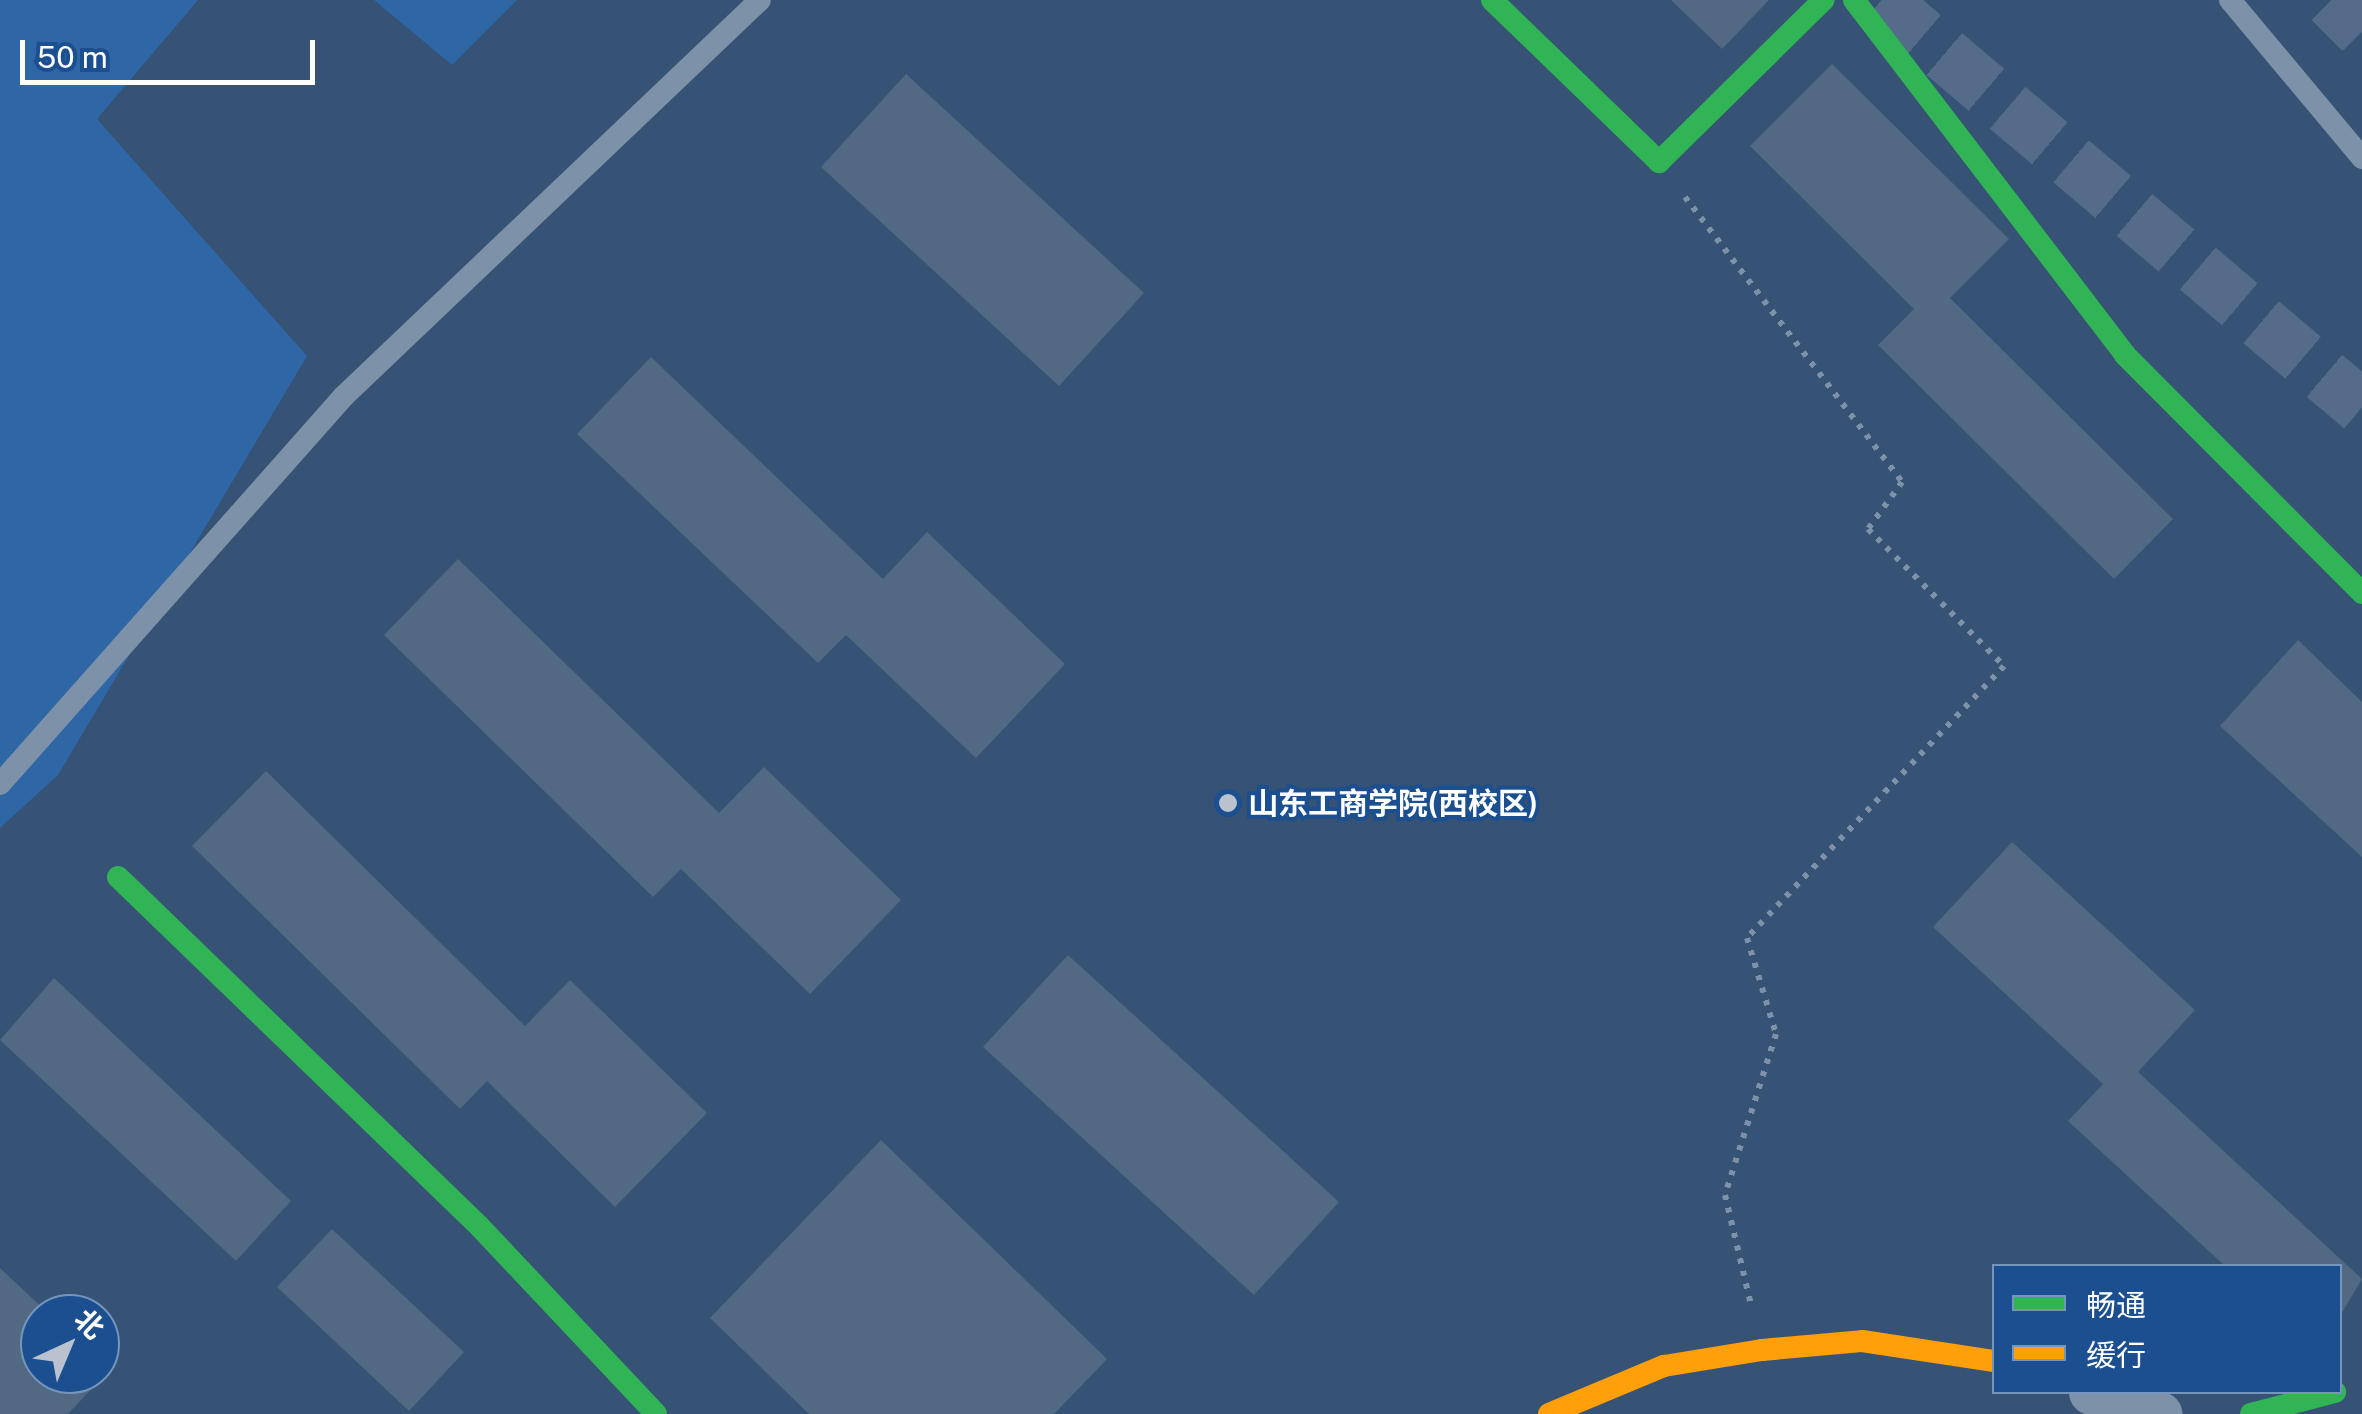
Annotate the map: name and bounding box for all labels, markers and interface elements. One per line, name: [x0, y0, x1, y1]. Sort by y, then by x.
scale bar: [25, 20, 320, 82]
text: 50 m: [37, 39, 108, 75]
place label: 山东工商学院(西校区): [1248, 785, 1538, 821]
marker: 山东工商学院(西校区): [1217, 792, 1239, 814]
legend: [1992, 1264, 2342, 1394]
text: 畅通: [2086, 1287, 2146, 1323]
north arrow: [20, 1294, 120, 1394]
text: 北: [68, 1302, 111, 1345]
text: 缓行: [2086, 1337, 2146, 1373]

